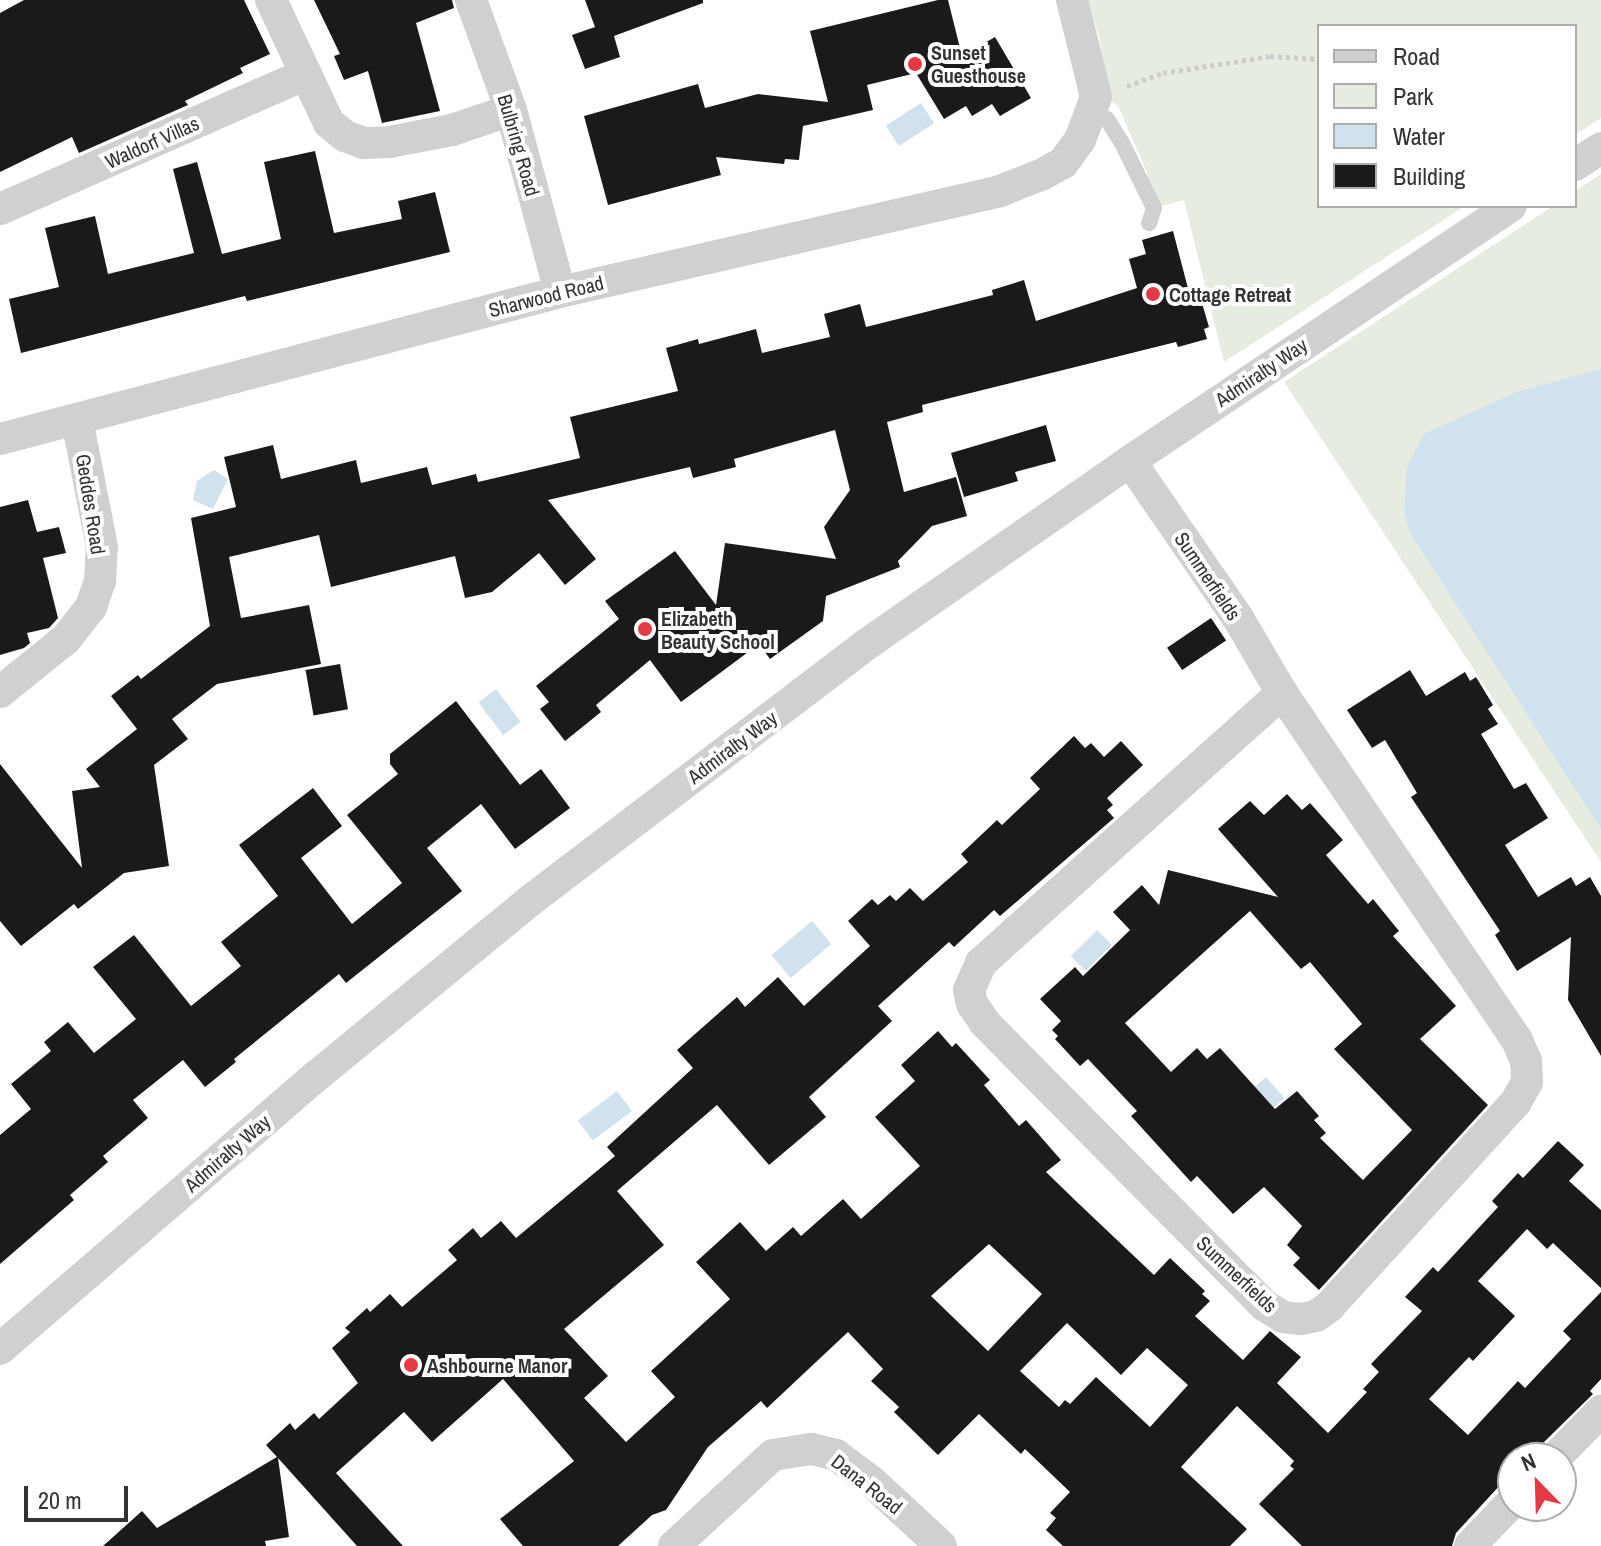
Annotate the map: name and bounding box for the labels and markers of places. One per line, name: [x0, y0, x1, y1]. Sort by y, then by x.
place label: Sunset Guesthouse: [931, 40, 1026, 87]
marker: Sunset Guesthouse: [906, 55, 924, 73]
place label: Cottage Retreat: [1169, 282, 1291, 306]
marker: Cottage Retreat: [1144, 285, 1162, 303]
place label: Elizabeth Beauty School: [661, 606, 775, 653]
marker: Elizabeth Beauty School: [636, 620, 654, 638]
place label: Ashbourne Manor: [427, 1353, 567, 1377]
marker: Ashbourne Manor: [402, 1356, 420, 1374]

